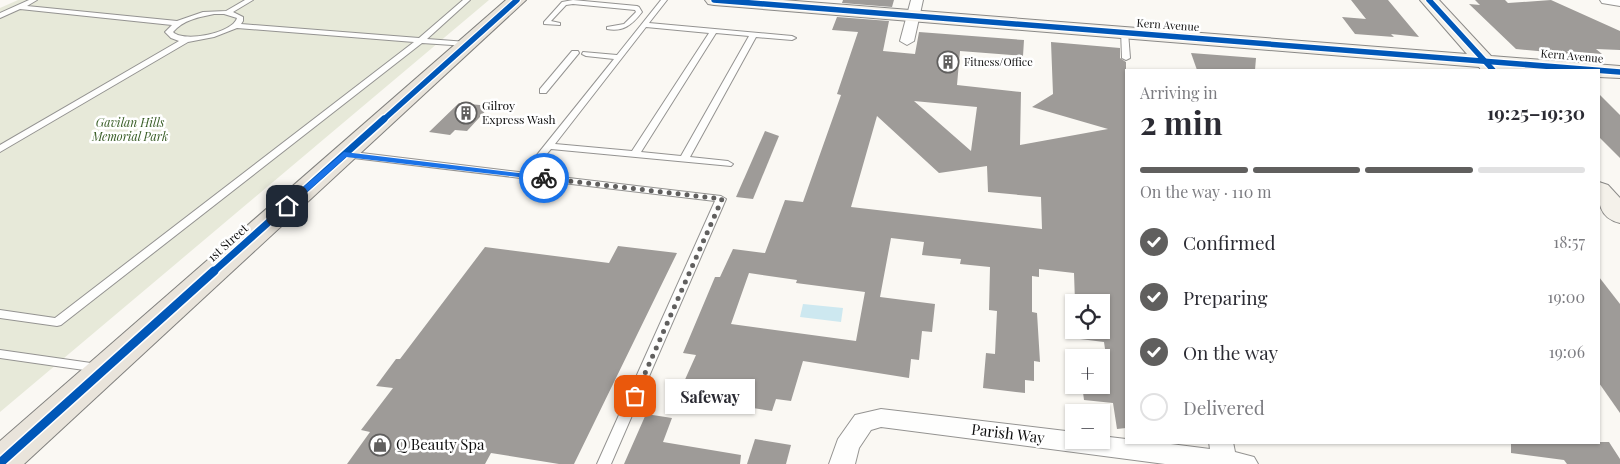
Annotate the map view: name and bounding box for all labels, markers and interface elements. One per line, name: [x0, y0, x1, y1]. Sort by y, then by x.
street label: Kern Avenue: [1136, 15, 1200, 34]
street label: Kern Avenue: [1540, 45, 1604, 66]
building icon: Fitness/Office: [936, 50, 960, 74]
place label: Fitness/Office: [964, 54, 1033, 69]
text: Arriving in: [1140, 82, 1218, 103]
place label: Gilroy Express Wash: [482, 97, 556, 127]
text: 19:25–19:30: [1487, 99, 1585, 125]
text: 2 min: [1140, 100, 1223, 143]
building icon: Gilroy Express Wash: [454, 101, 478, 125]
park label: Gavilan Hills Memorial Park: [91, 114, 168, 144]
courier: [519, 153, 569, 203]
icon: bike: [530, 164, 558, 192]
text: On the way · 110 m: [1140, 181, 1272, 202]
pin: [266, 185, 308, 227]
icon: home: [273, 192, 301, 220]
street label: 1st Street: [204, 219, 251, 265]
icon: check: [1140, 228, 1168, 256]
text: Confirmed: [1183, 229, 1276, 255]
text: 18:57: [1553, 231, 1585, 252]
icon: check: [1140, 283, 1168, 311]
text: Preparing: [1183, 284, 1268, 310]
text: 19:00: [1547, 286, 1585, 307]
map controls: [1065, 294, 1110, 449]
button: locate: [1065, 294, 1110, 339]
icon: check: [1140, 338, 1168, 366]
text: On the way: [1183, 339, 1278, 365]
text: 19:06: [1549, 341, 1585, 362]
button: +: [1065, 349, 1110, 394]
pin: [614, 375, 656, 417]
callout: Safeway: [665, 378, 755, 414]
icon: bag: [621, 382, 649, 410]
text: Safeway: [680, 386, 740, 407]
text: Delivered: [1183, 394, 1265, 420]
button: −: [1065, 404, 1110, 449]
street label: Parish Way: [970, 419, 1046, 447]
shop icon: Q Beauty Spa: [368, 433, 392, 457]
place label: Q Beauty Spa: [396, 434, 485, 454]

